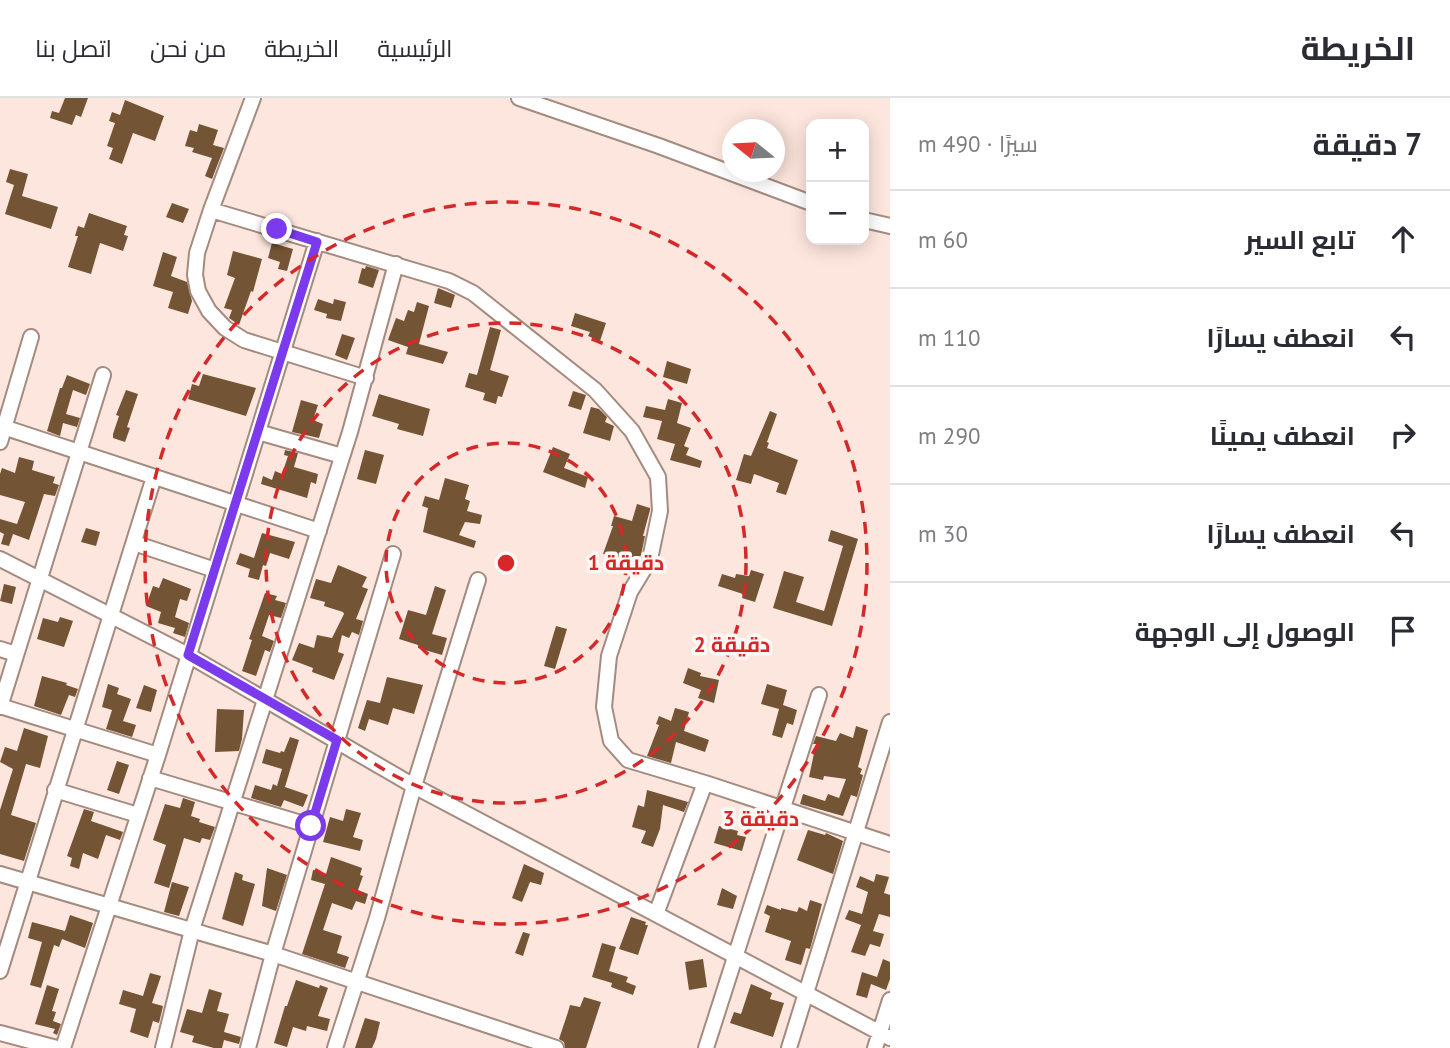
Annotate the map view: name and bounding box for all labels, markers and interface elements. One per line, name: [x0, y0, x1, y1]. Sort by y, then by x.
text: الخريطة: [1301, 26, 1415, 69]
text: اتصل بنا: [35, 33, 112, 64]
text: من نحن: [150, 33, 226, 64]
text: الخريطة: [264, 33, 339, 64]
text: الرئيسية: [377, 33, 453, 64]
north arrow: [722, 119, 785, 182]
map controls: [806, 119, 869, 245]
button: +: [806, 119, 869, 182]
text: 7 دقيقة: [1313, 124, 1422, 163]
text: سيرًا · 490 m: [918, 129, 1038, 158]
button: −: [806, 182, 869, 245]
route end: [261, 213, 292, 244]
icon: ahead: [1384, 220, 1422, 258]
text: تابع السير: [1245, 223, 1355, 256]
text: 60 m: [918, 225, 968, 254]
icon: left: [1384, 318, 1422, 356]
text: انعطف يسارًا: [1207, 321, 1355, 354]
text: 110 m: [918, 323, 980, 352]
icon: right: [1384, 416, 1422, 454]
text: انعطف يمينًا: [1210, 419, 1355, 452]
text: 290 m: [918, 421, 980, 450]
icon: left: [1384, 514, 1422, 552]
text: انعطف يسارًا: [1207, 517, 1355, 550]
text: 30 m: [918, 519, 968, 548]
text: 1 دقيقة: [588, 549, 664, 576]
centre of rings: [494, 551, 518, 575]
icon: arrive: [1384, 612, 1422, 650]
text: الوصول إلى الوجهة: [1135, 615, 1355, 648]
text: 2 دقيقة: [694, 631, 770, 658]
text: 3 دقيقة: [723, 805, 799, 832]
route start: [295, 810, 326, 841]

